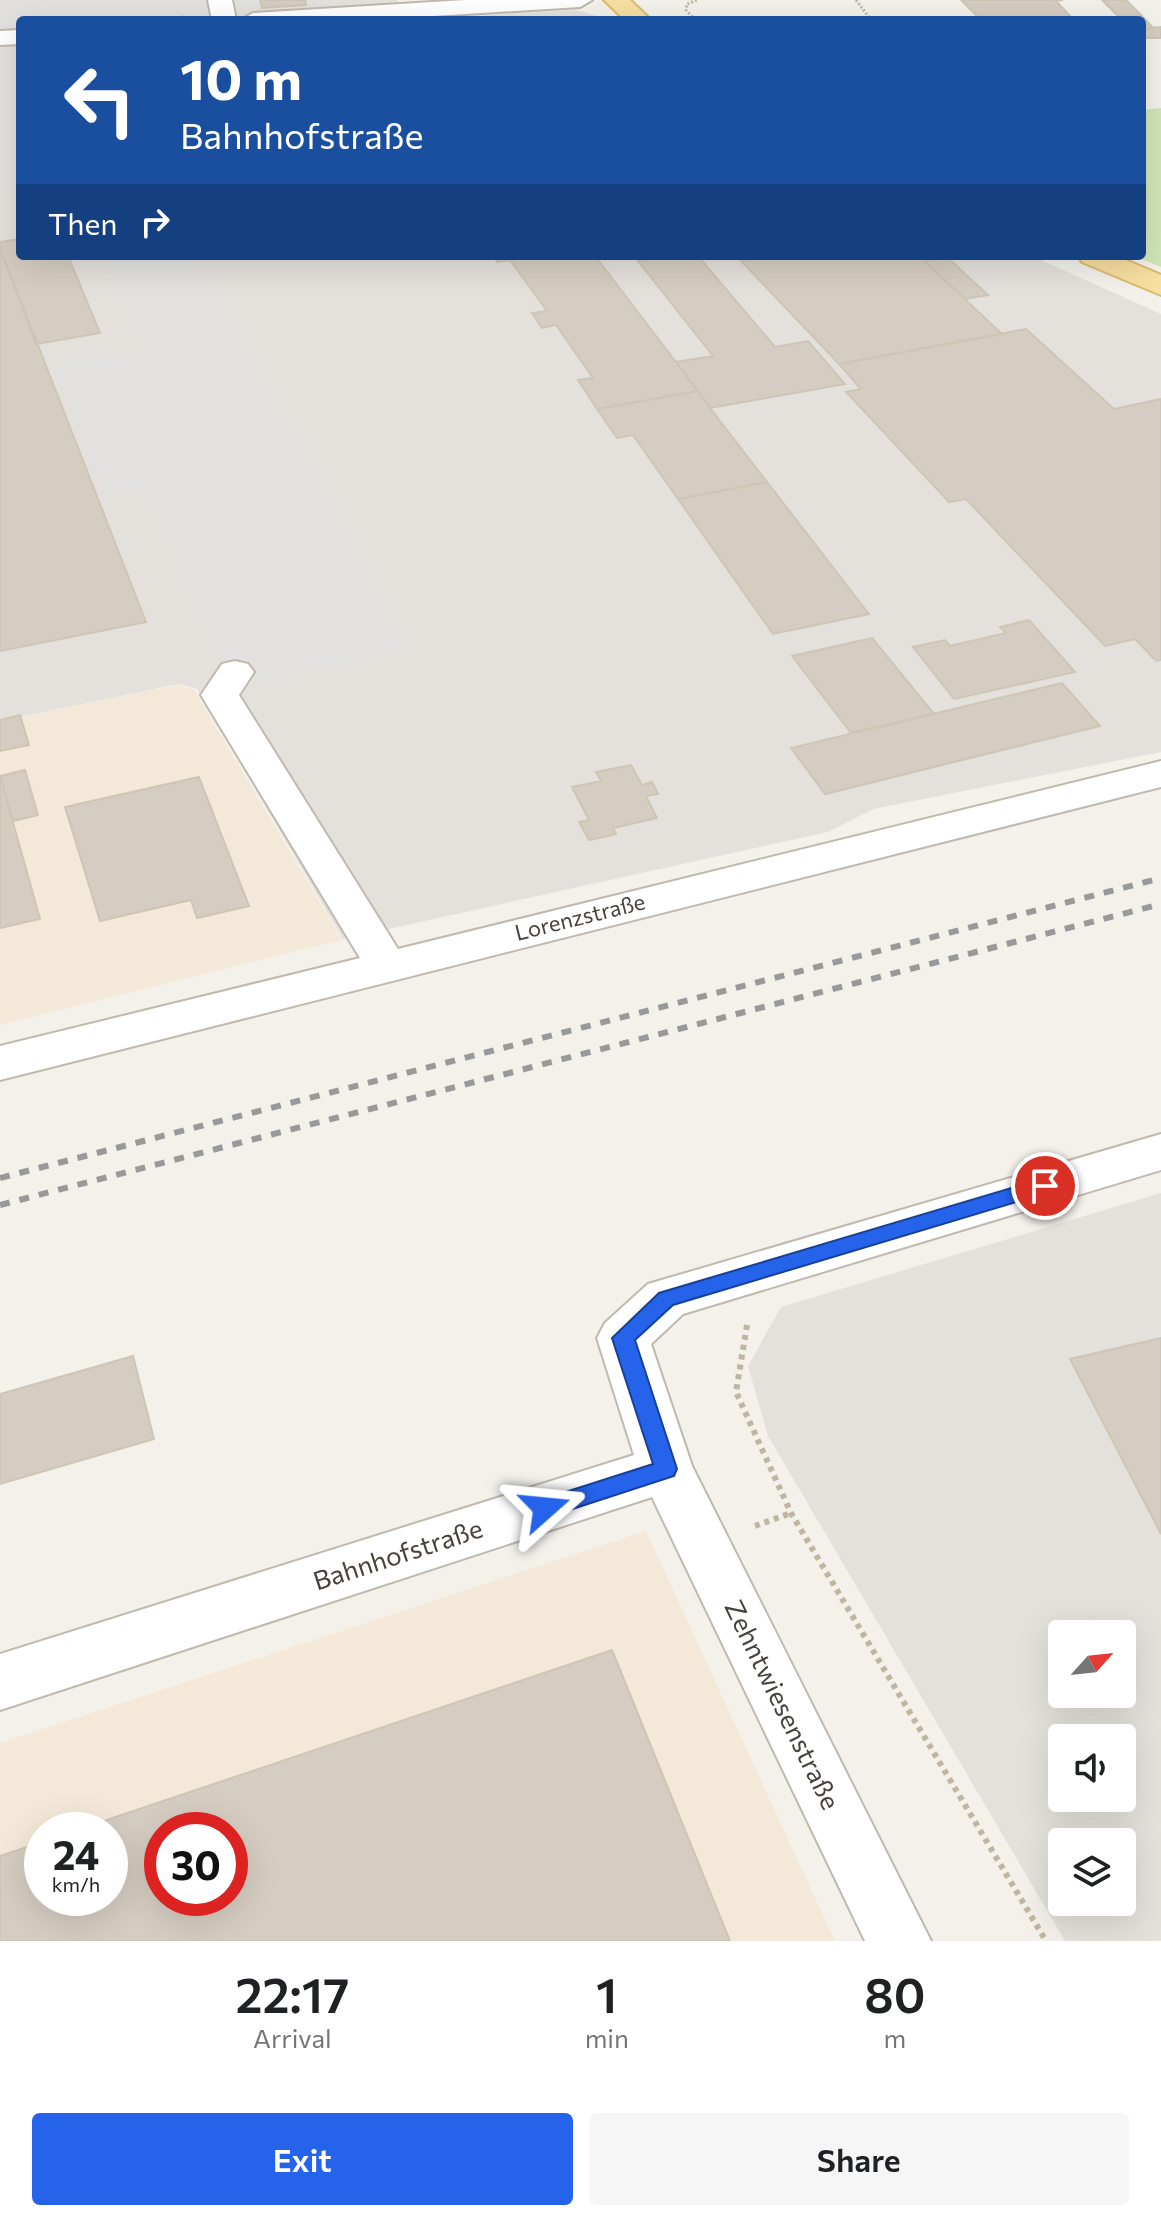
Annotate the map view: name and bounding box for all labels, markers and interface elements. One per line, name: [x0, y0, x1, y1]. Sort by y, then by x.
text: 10 m: [180, 43, 302, 112]
icon: left: [48, 48, 152, 152]
text: Bahnhofstraße: [180, 112, 424, 156]
icon: right: [133, 200, 177, 244]
text: Then: [48, 204, 117, 241]
street label: Lorenzstraße: [512, 887, 648, 946]
pin: [1011, 1152, 1079, 1220]
icon: arrive: [1023, 1164, 1067, 1208]
position arrow: [503, 1466, 587, 1550]
street label: Bahnhofstraße: [309, 1512, 486, 1595]
street label: Zehntwiesenstraße: [719, 1595, 847, 1814]
north arrow: [1048, 1620, 1136, 1708]
map controls: [1048, 1620, 1136, 1916]
button: sound: [1048, 1724, 1136, 1812]
speed limit sign: 30: [144, 1812, 248, 1916]
button: layers: [1048, 1828, 1136, 1916]
text: 24: [53, 1829, 99, 1878]
text: km/h: [52, 1872, 100, 1896]
text: 22:17: [235, 1964, 349, 2023]
text: 1: [596, 1964, 617, 2023]
text: 80: [864, 1964, 926, 2023]
text: Arrival: [253, 2022, 332, 2053]
text: min: [585, 2022, 629, 2053]
text: m: [884, 2022, 906, 2053]
button: Exit: [32, 2113, 573, 2205]
button: Share: [589, 2113, 1129, 2205]

